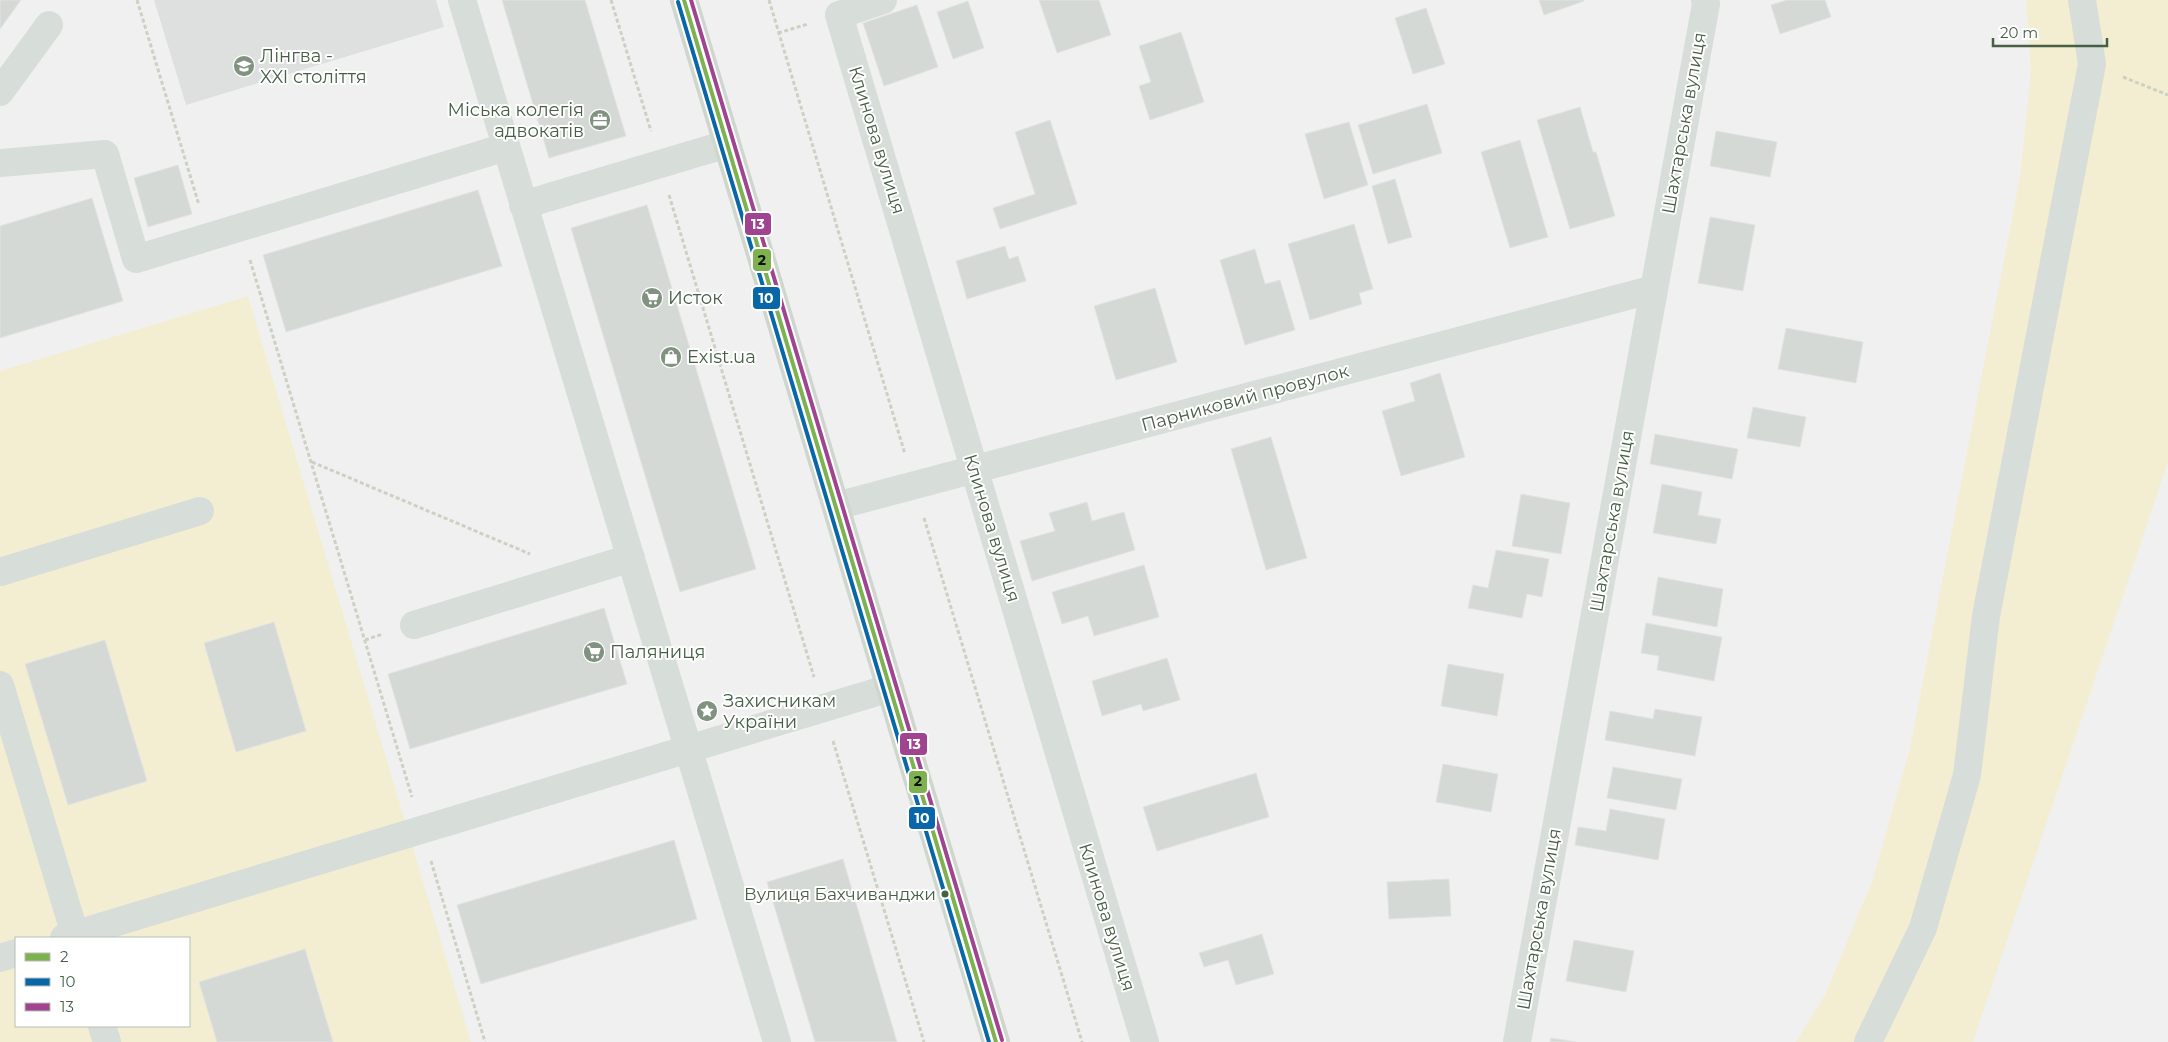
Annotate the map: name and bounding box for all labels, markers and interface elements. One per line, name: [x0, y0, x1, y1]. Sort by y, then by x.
scale bar: [1993, 15, 2107, 47]
text: 20 m: [2000, 23, 2038, 42]
street label: Шахтарська вулиця: [1657, 30, 1711, 216]
place label: Лінгва - XXI століття: [260, 45, 367, 88]
school or university icon: Лінгва - XXI століття: [232, 54, 256, 78]
street label: Клинова вулиця: [844, 63, 910, 217]
place label: Міська колегія адвокатів: [448, 99, 584, 142]
office icon: Міська колегія адвокатів: [588, 108, 612, 132]
line badge: 13: [744, 212, 772, 236]
text: 13: [751, 215, 765, 233]
line badge: 2: [752, 248, 772, 272]
text: 2: [758, 251, 766, 269]
supermarket icon: Исток: [640, 286, 664, 310]
line badge: 10: [752, 286, 781, 310]
place label: Исток: [668, 287, 723, 309]
text: 10: [759, 289, 774, 307]
shop icon: Exist.ua: [659, 345, 683, 369]
place label: Exist.ua: [687, 346, 756, 368]
street label: Парниковий провулок: [1139, 360, 1352, 436]
street label: Шахтарська вулиця: [1585, 428, 1639, 614]
street label: Клинова вулиця: [959, 451, 1025, 605]
supermarket icon: Паляниця: [582, 640, 606, 664]
place label: Паляниця: [610, 641, 705, 663]
place label: Захисникам України: [723, 690, 836, 733]
place icon: Захисникам України: [695, 699, 719, 723]
line badge: 13: [899, 732, 928, 756]
text: 13: [907, 735, 921, 753]
line badge: 2: [908, 770, 928, 794]
text: 2: [914, 772, 922, 790]
line badge: 10: [908, 806, 936, 830]
text: 10: [915, 809, 930, 827]
street label: Шахтарська вулиця: [1512, 826, 1566, 1012]
street label: Клинова вулиця: [1074, 840, 1140, 994]
place label: Вулиця Бахчиванджи: [744, 884, 936, 904]
marker: Вулиця Бахчиванджи: [940, 889, 950, 899]
legend: [15, 937, 190, 1027]
text: 2: [60, 947, 69, 966]
text: 10: [60, 972, 75, 991]
text: 13: [60, 997, 74, 1016]

